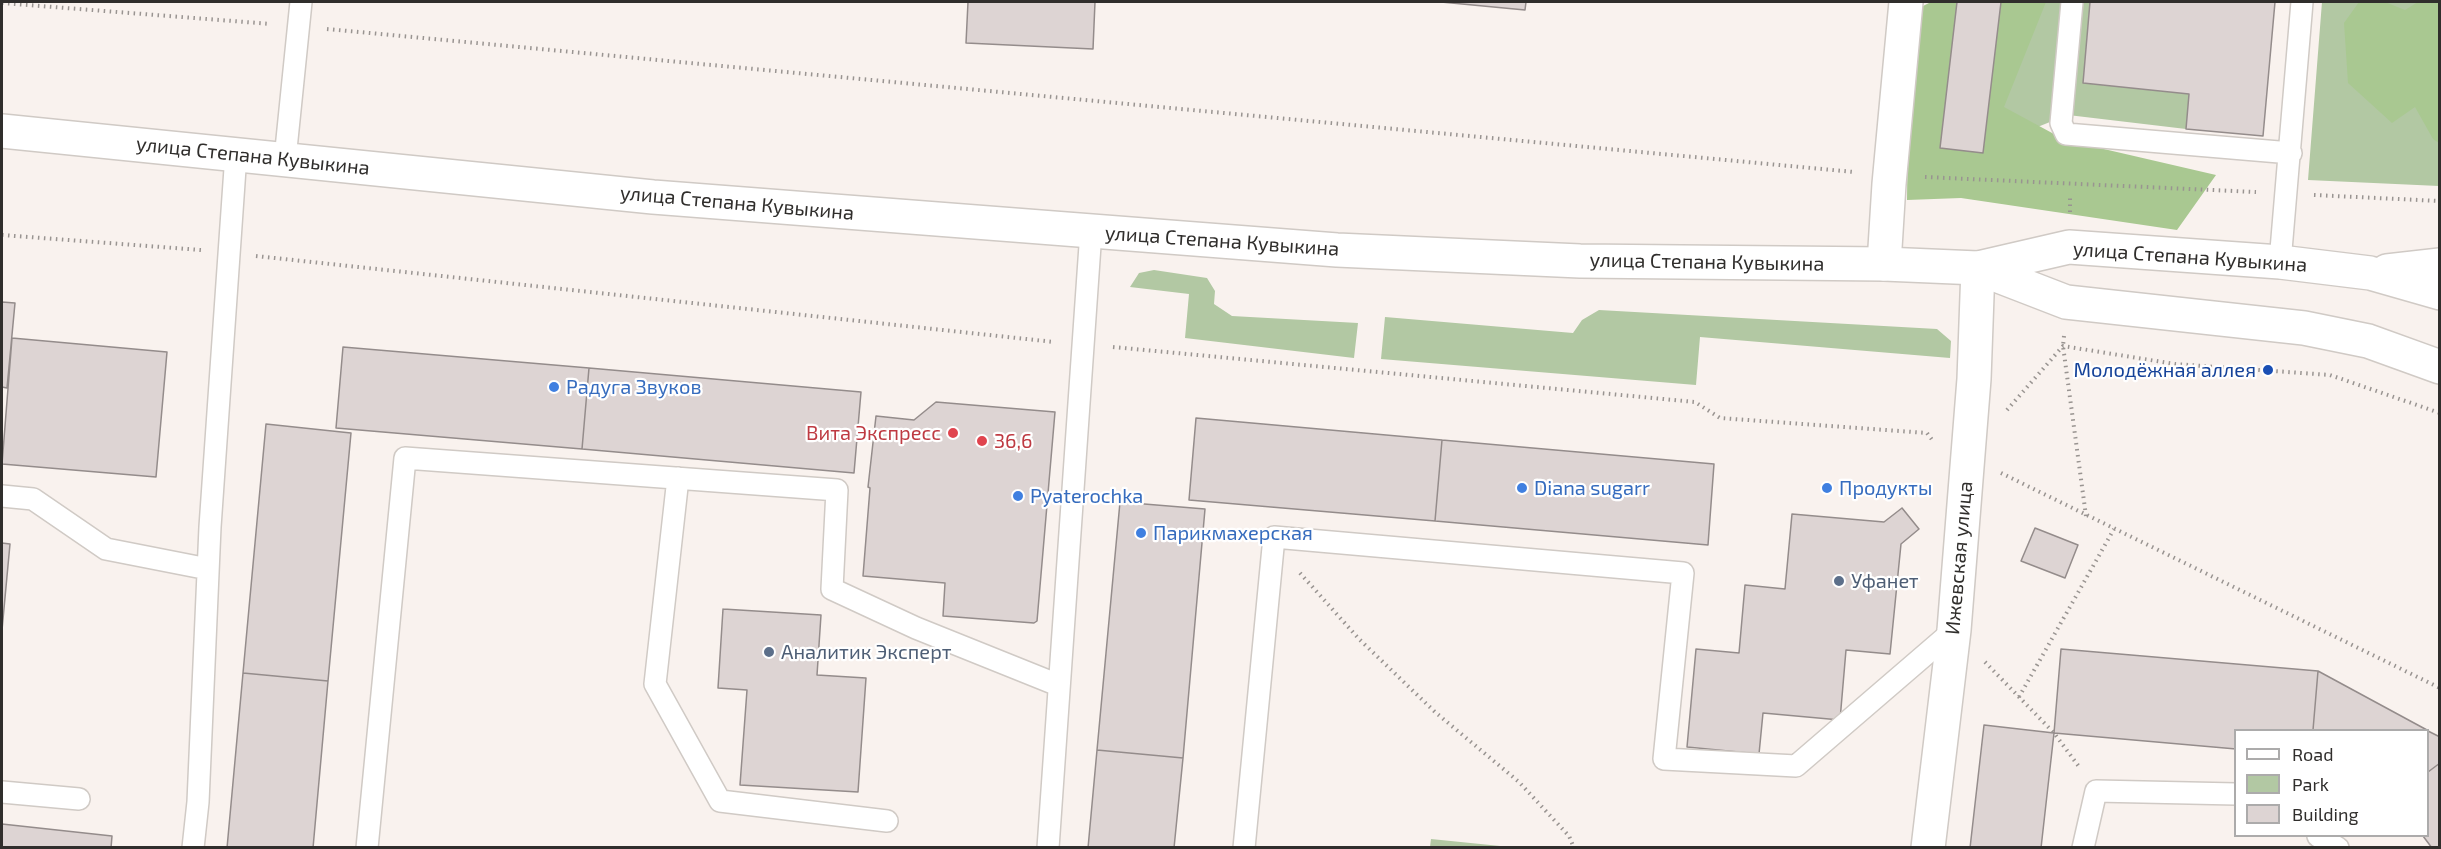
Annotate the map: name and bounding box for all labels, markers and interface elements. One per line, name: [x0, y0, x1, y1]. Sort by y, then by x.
street label: улица Степана Кувыкина: [135, 132, 371, 180]
street label: улица Степана Кувыкина: [619, 181, 855, 225]
street label: улица Степана Кувыкина: [1104, 221, 1340, 261]
street label: улица Степана Кувыкина: [2072, 237, 2308, 277]
street label: улица Степана Кувыкина: [1589, 248, 1825, 276]
place label: Молодёжная аллея: [2074, 358, 2256, 382]
marker: Молодёжная аллея: [2261, 363, 2275, 377]
place label: Радуга Звуков: [566, 375, 701, 399]
marker: Радуга Звуков: [547, 380, 561, 394]
place label: Вита Экспресс: [806, 421, 941, 445]
marker: Вита Экспресс: [946, 426, 960, 440]
place label: 36,6: [994, 429, 1033, 453]
marker: 36,6: [975, 434, 989, 448]
place label: Diana sugarr: [1534, 476, 1650, 500]
place label: Продукты: [1839, 476, 1932, 500]
street label: Ижевская улица: [1940, 480, 1978, 636]
marker: Diana sugarr: [1515, 481, 1529, 495]
marker: Продукты: [1820, 481, 1834, 495]
place label: Pyaterochka: [1030, 484, 1143, 508]
marker: Pyaterochka: [1011, 489, 1025, 503]
place label: Парикмахерская: [1153, 521, 1313, 545]
marker: Парикмахерская: [1134, 526, 1148, 540]
place label: Уфанет: [1851, 569, 1919, 593]
marker: Уфанет: [1832, 574, 1846, 588]
place label: Аналитик Эксперт: [781, 640, 952, 664]
marker: Аналитик Эксперт: [762, 645, 776, 659]
legend: [2234, 729, 2429, 837]
text: Road: [2292, 743, 2333, 765]
text: Park: [2292, 773, 2329, 795]
text: Building: [2292, 803, 2359, 825]

